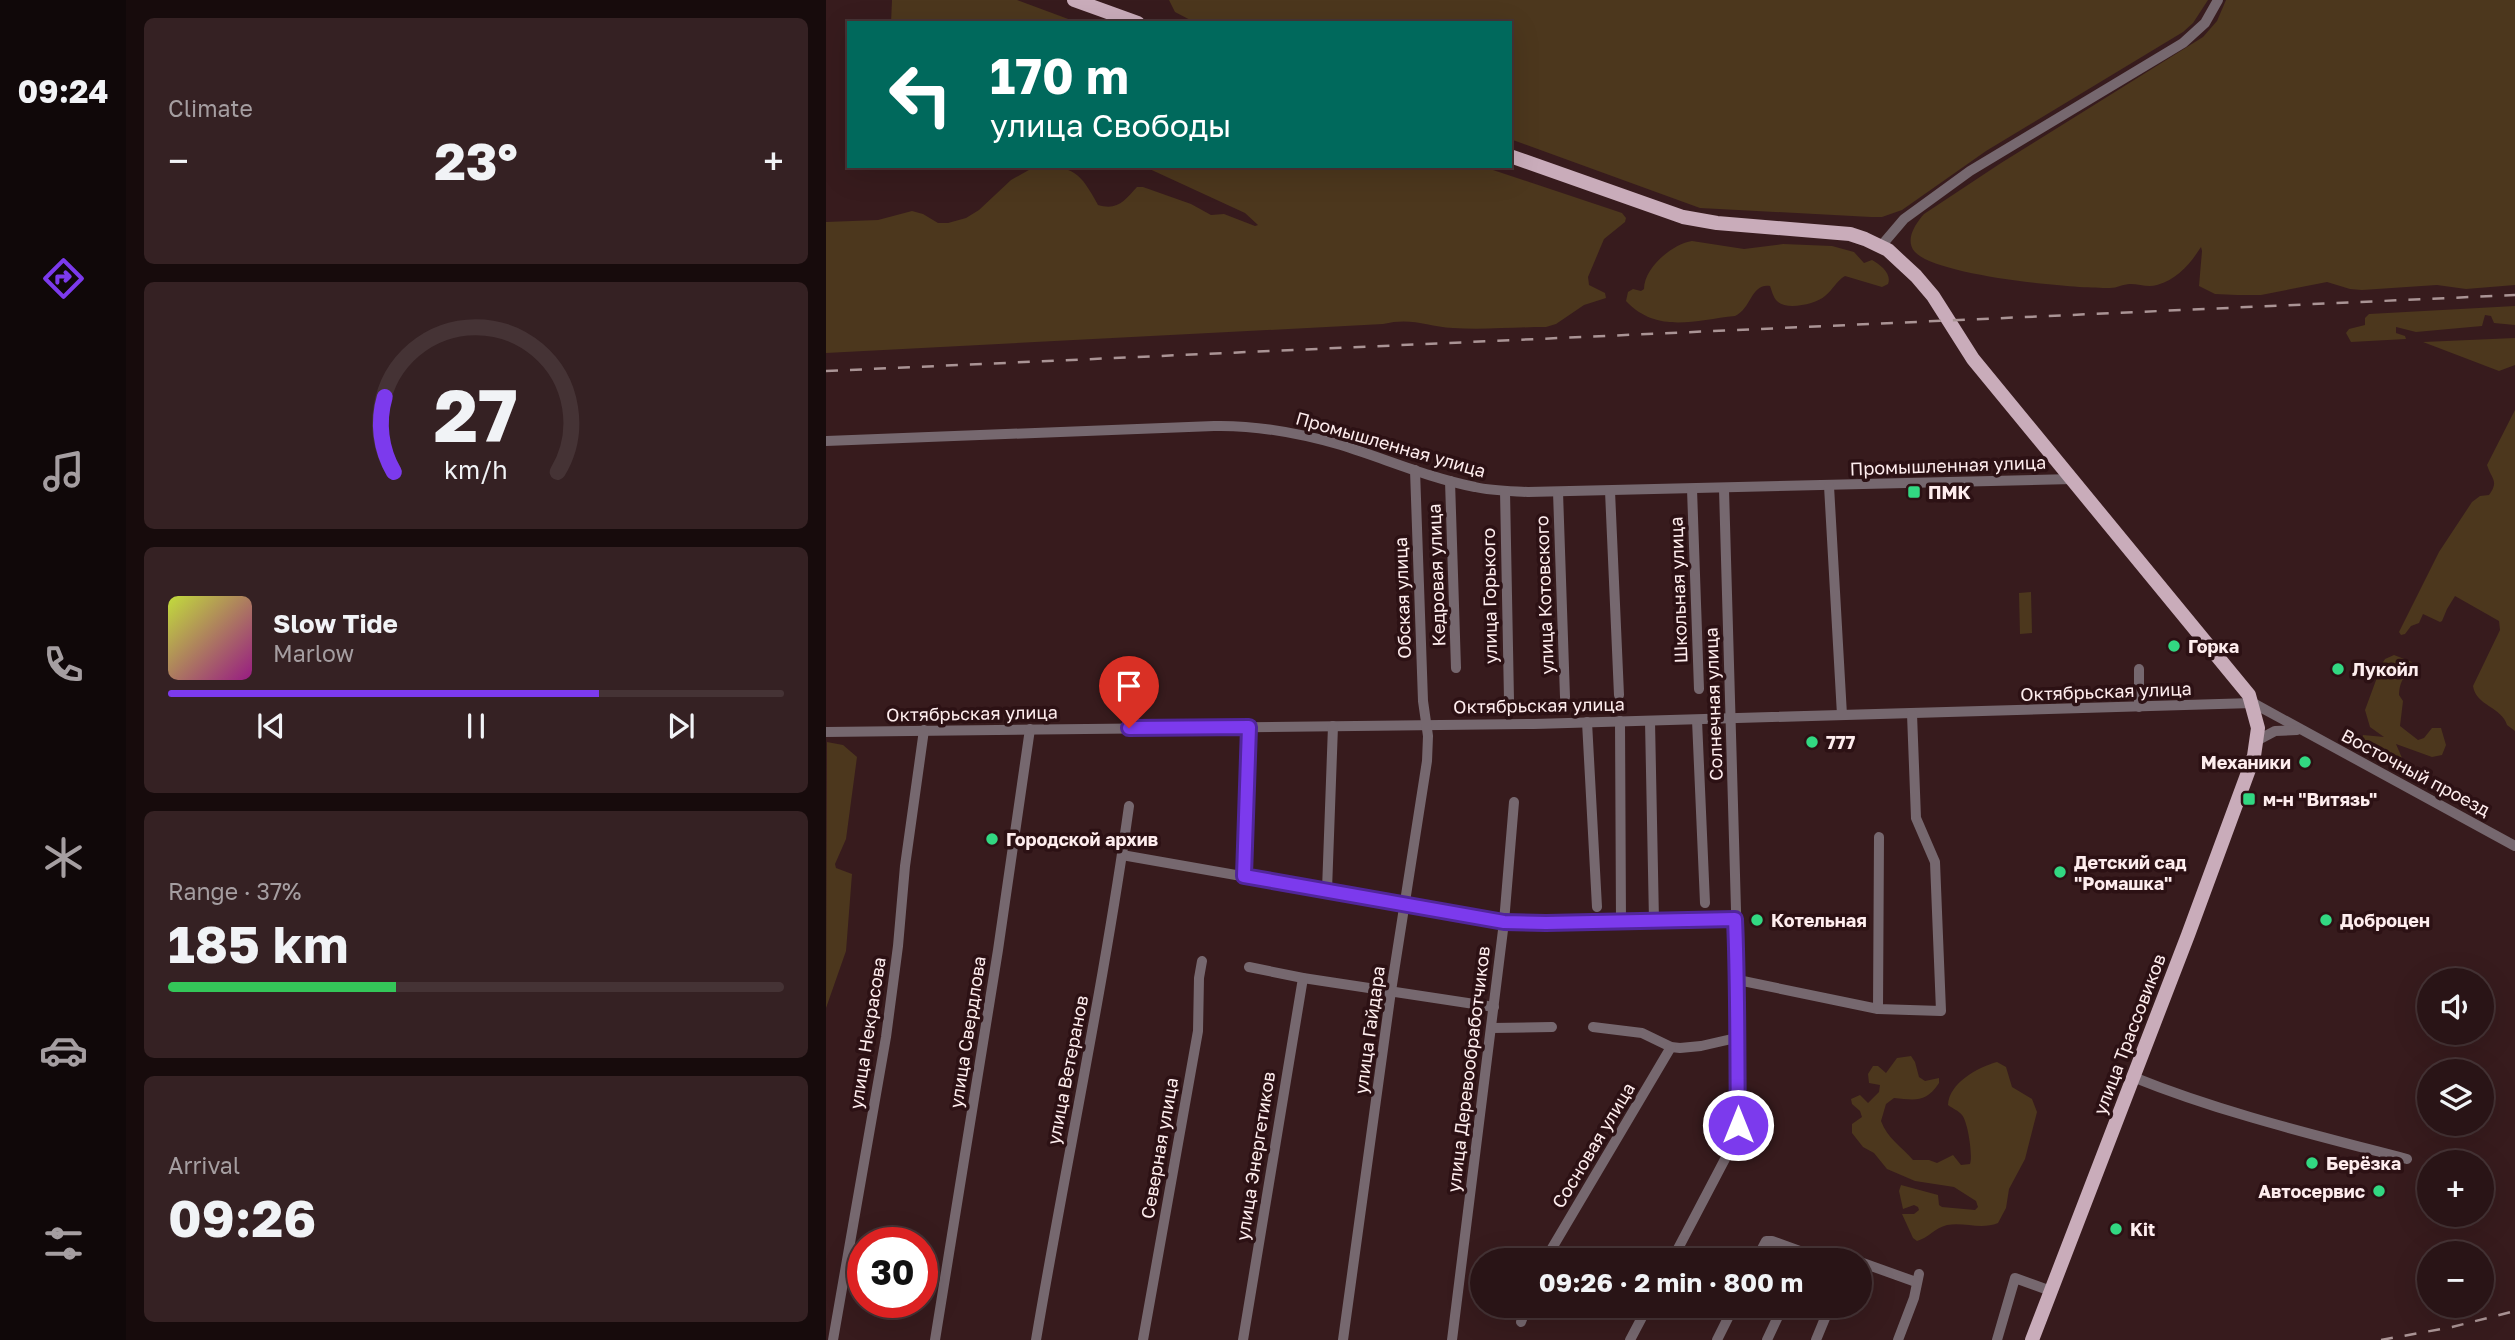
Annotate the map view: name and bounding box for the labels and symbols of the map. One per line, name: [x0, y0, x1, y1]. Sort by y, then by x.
street label: Промышленная улица: [1293, 406, 1489, 482]
street label: Промышленная улица: [1849, 451, 2047, 479]
place label: ПМК: [1928, 481, 1971, 503]
marker: ПМК: [1906, 484, 1922, 500]
street label: Кедровая улица: [1423, 503, 1449, 647]
street label: улица Котовского: [1530, 515, 1558, 675]
street label: Школьная улица: [1664, 516, 1692, 664]
street label: улица Горького: [1477, 528, 1501, 664]
street label: Обская улица: [1389, 537, 1415, 659]
street label: Солнечная улица: [1699, 627, 1727, 781]
place label: Горка: [2188, 635, 2239, 657]
marker: Горка: [2166, 638, 2182, 654]
pin: [1099, 656, 1159, 728]
place label: Лукойл: [2352, 658, 2419, 680]
marker: Лукойл: [2330, 661, 2346, 677]
street label: Октябрьская улица: [2020, 677, 2192, 705]
street label: Октябрьская улица: [1453, 693, 1625, 717]
street label: Октябрьская улица: [886, 701, 1058, 725]
street label: Восточный проезд: [2338, 724, 2494, 821]
place label: 777: [1826, 731, 1856, 753]
marker: 777: [1804, 734, 1820, 750]
place label: Механики: [2201, 751, 2291, 773]
marker: Механики: [2297, 754, 2313, 770]
place label: м-н "Витязь": [2263, 788, 2377, 810]
marker: м-н "Витязь": [2241, 791, 2257, 807]
place label: Городской архив: [1006, 828, 1158, 850]
marker: Городской архив: [984, 831, 1000, 847]
place label: Детский сад "Ромашка": [2074, 851, 2186, 894]
marker: Детский сад "Ромашка": [2052, 864, 2068, 880]
place label: Котельная: [1771, 909, 1867, 931]
place label: Доброцен: [2340, 909, 2430, 931]
marker: Котельная: [1749, 912, 1765, 928]
marker: Доброцен: [2318, 912, 2334, 928]
street label: улица Деревообработчиков: [1442, 945, 1494, 1193]
street label: улица Трассовиков: [2088, 950, 2170, 1118]
street label: улица Свердлова: [944, 954, 990, 1110]
street label: улица Некрасова: [844, 955, 890, 1111]
street label: улица Гайдара: [1349, 965, 1389, 1095]
street label: улица Ветеранов: [1042, 993, 1092, 1147]
street label: улица Энергетиков: [1231, 1070, 1279, 1242]
street label: Северная улица: [1136, 1076, 1182, 1220]
street label: Сосновая улица: [1547, 1078, 1639, 1212]
position arrow: [1701, 1088, 1775, 1162]
place label: Берёзка: [2326, 1152, 2401, 1174]
marker: Берёзка: [2304, 1155, 2320, 1171]
place label: Автосервис: [2258, 1180, 2365, 1202]
marker: Автосервис: [2371, 1183, 2387, 1199]
place label: Kit: [2130, 1218, 2155, 1240]
marker: Kit: [2108, 1221, 2124, 1237]
speed limit sign: 30: [847, 1227, 938, 1318]

